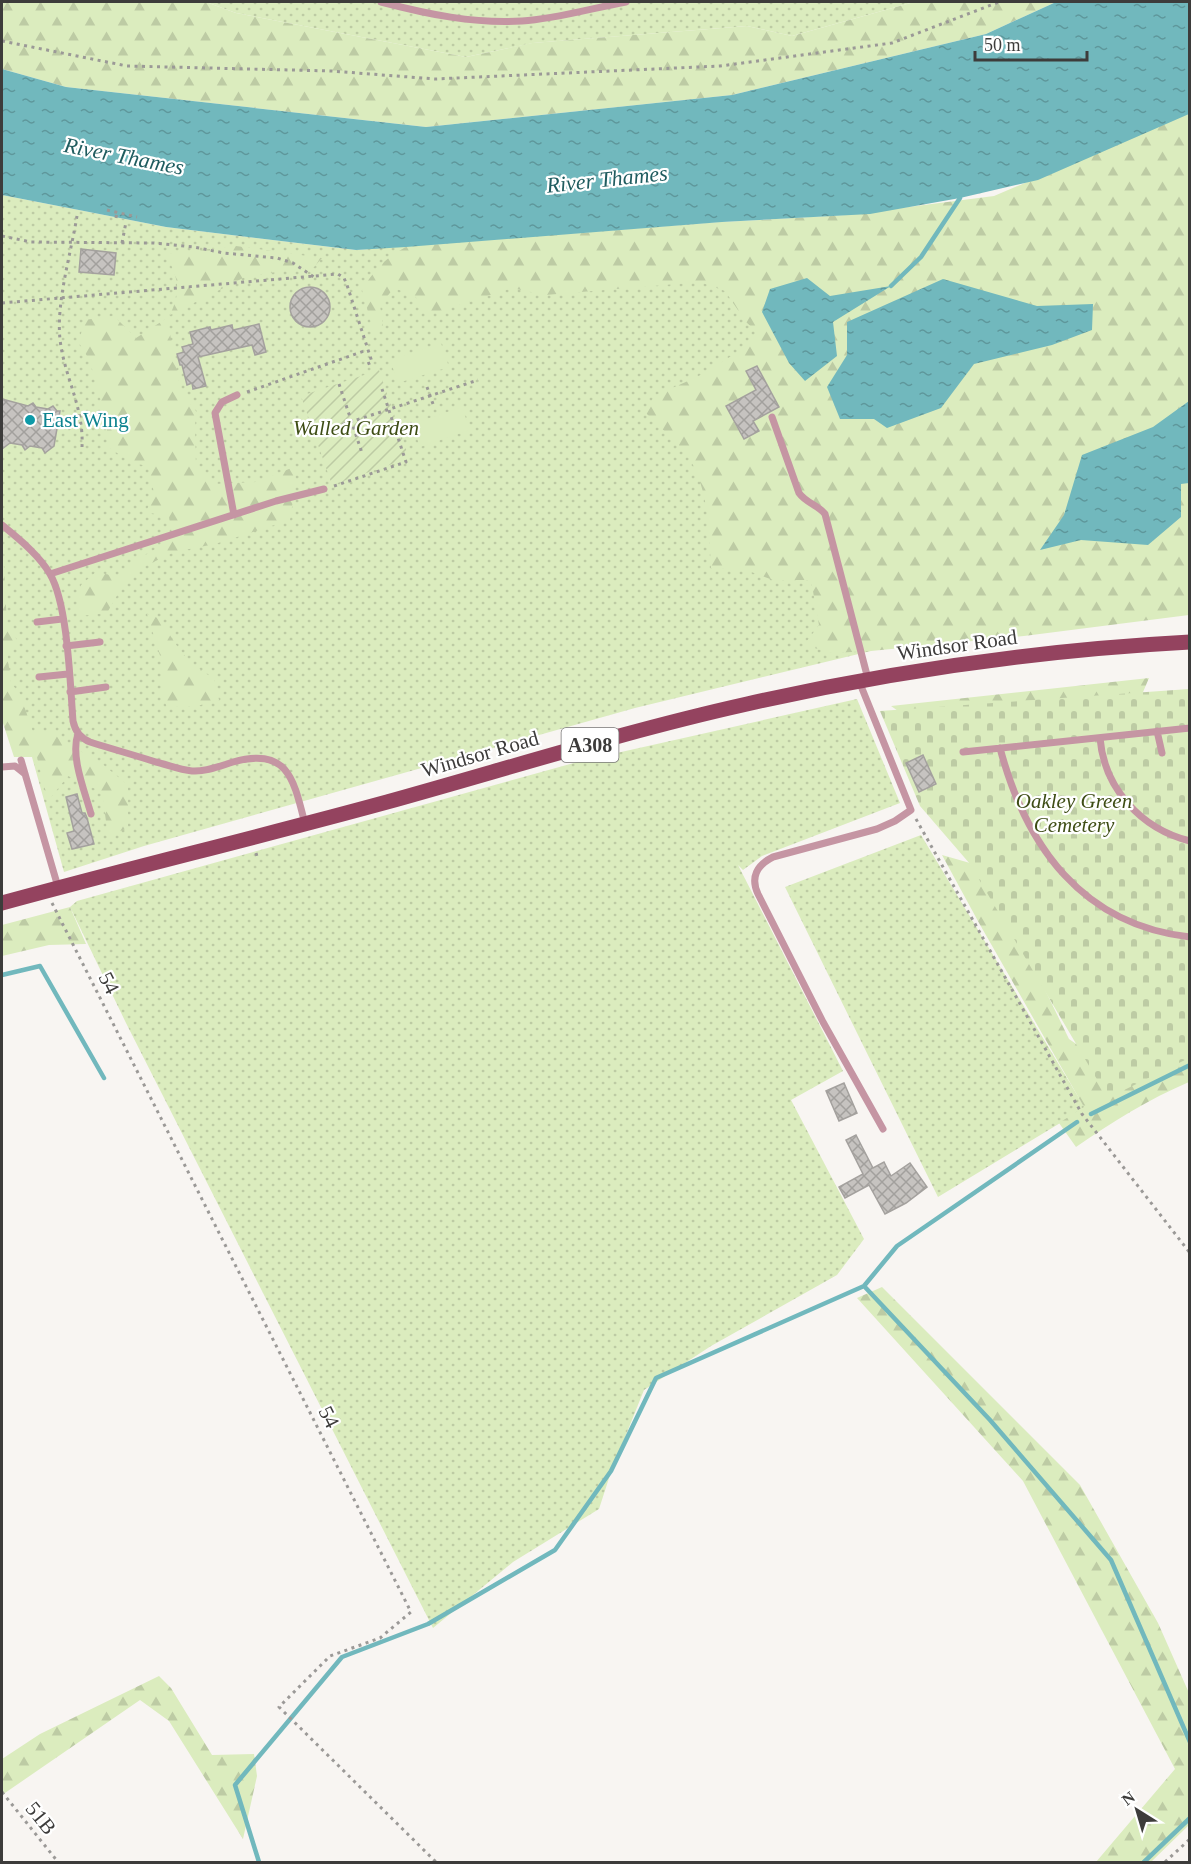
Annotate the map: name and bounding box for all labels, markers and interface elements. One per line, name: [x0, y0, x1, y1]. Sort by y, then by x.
scale bar: [975, 24, 1088, 62]
text: 50 m: [984, 35, 1021, 55]
water label: River Thames: [61, 132, 186, 180]
water label: River Thames: [544, 160, 669, 198]
place label: East Wing: [42, 408, 129, 432]
marker: East Wing: [23, 413, 37, 427]
park label: Walled Garden: [293, 416, 419, 440]
street label: Windsor Road: [895, 625, 1019, 665]
street label: Windsor Road: [419, 726, 542, 782]
road number: A308: [562, 728, 618, 762]
park label: Oakley Green Cemetery: [1016, 789, 1132, 837]
street label: 54: [94, 968, 125, 998]
street label: 54: [314, 1402, 345, 1432]
north arrow: [1107, 1780, 1167, 1840]
text: N: [1119, 1788, 1138, 1809]
street label: 51B: [21, 1797, 61, 1839]

